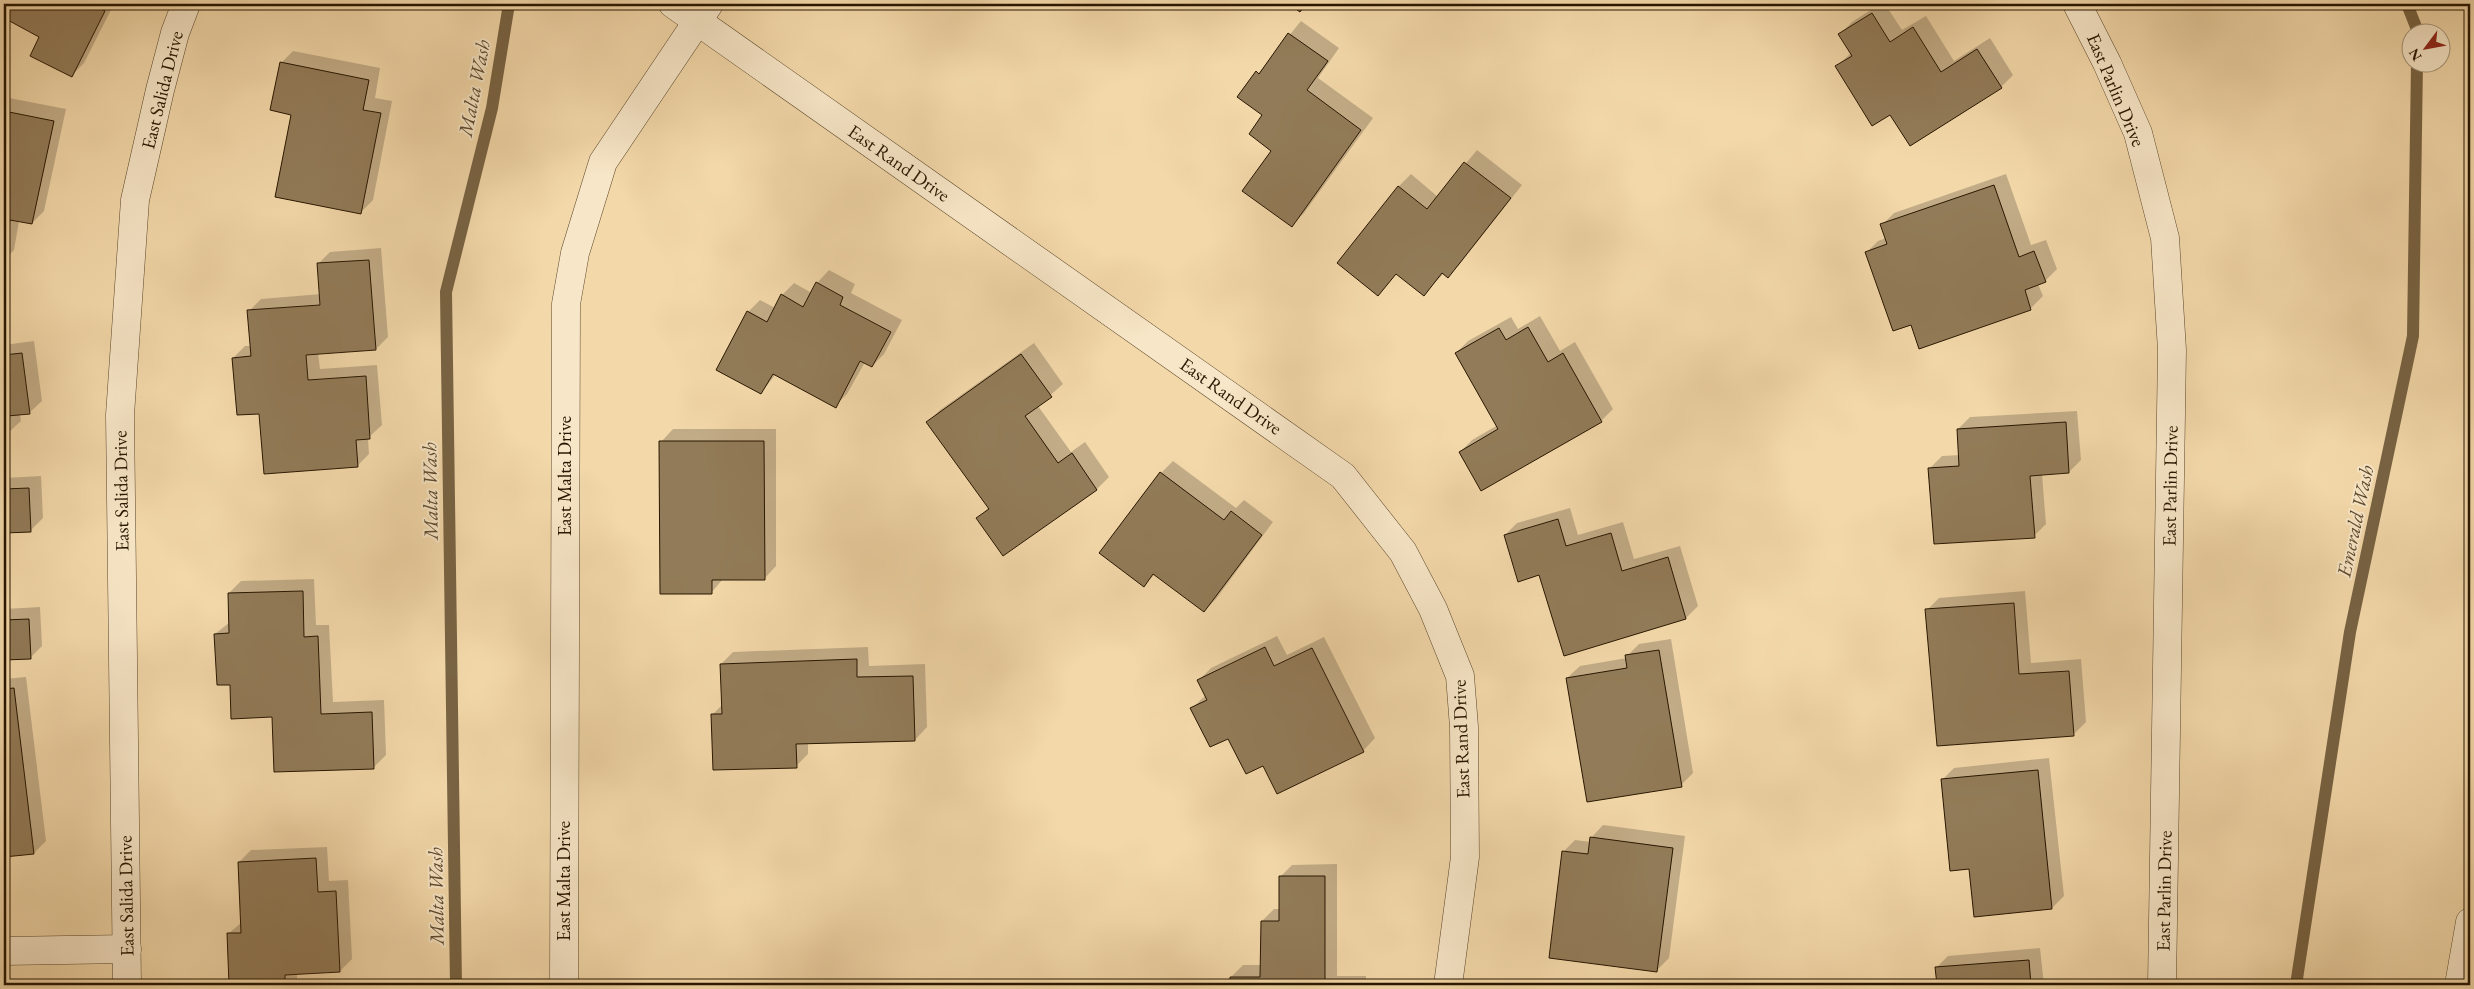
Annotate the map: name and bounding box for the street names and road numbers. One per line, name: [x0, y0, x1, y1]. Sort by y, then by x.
street label: East Salida Drive: [135, 28, 189, 152]
street label: East Parlin Drive: [2081, 30, 2151, 150]
street label: East Rand Drive: [843, 119, 955, 207]
street label: East Rand Drive: [1175, 352, 1287, 440]
street label: East Malta Drive: [552, 416, 577, 536]
street label: East Parlin Drive: [2156, 425, 2184, 547]
street label: East Salida Drive: [107, 430, 135, 552]
street label: East Rand Drive: [1446, 679, 1476, 799]
street label: East Malta Drive: [551, 821, 576, 941]
street label: East Parlin Drive: [2150, 830, 2178, 952]
street label: East Salida Drive: [112, 835, 140, 957]

